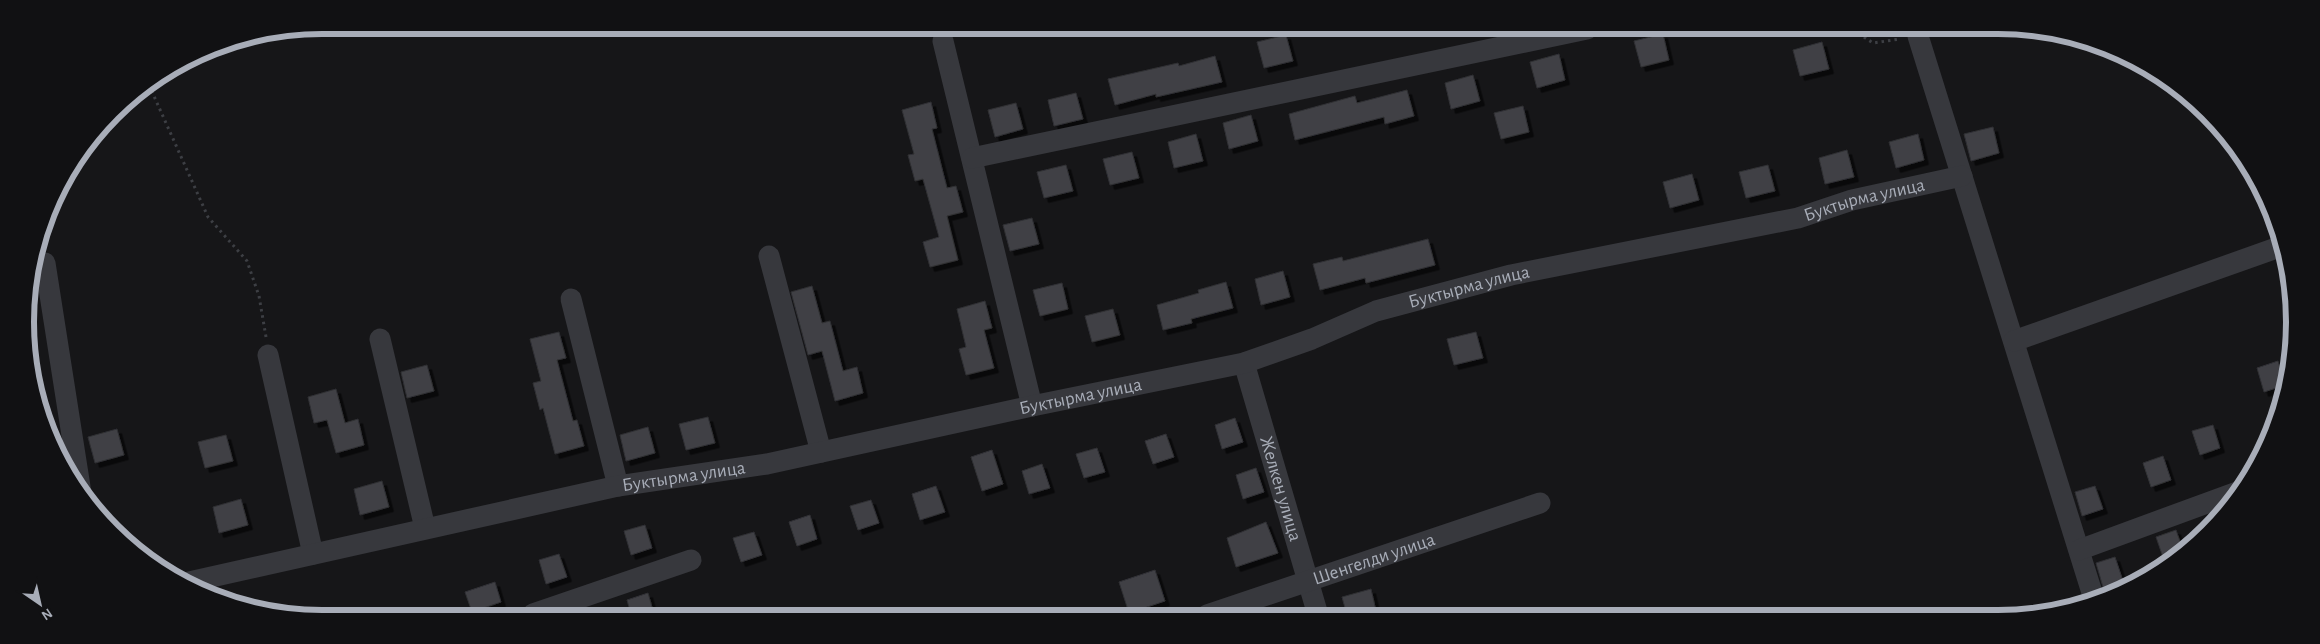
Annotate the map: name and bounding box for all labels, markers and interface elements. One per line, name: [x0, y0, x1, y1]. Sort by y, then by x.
street label: Буктырма улица: [1801, 175, 1927, 225]
street label: Буктырма улица: [1406, 262, 1532, 311]
street label: Буктырма улица: [1017, 374, 1144, 418]
street label: Желкен улица: [1257, 434, 1305, 544]
street label: Буктырма улица: [621, 458, 747, 495]
street label: Шенгелди улица: [1310, 529, 1438, 588]
north arrow: [15, 579, 65, 629]
text: N: [39, 605, 55, 622]

